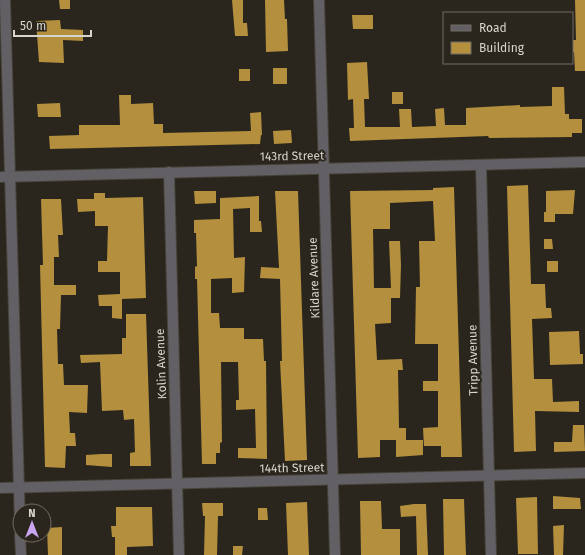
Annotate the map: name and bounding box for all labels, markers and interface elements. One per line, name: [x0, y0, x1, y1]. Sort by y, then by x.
scale bar: [14, 12, 91, 38]
legend: [443, 12, 573, 64]
text: 50 m: [20, 19, 46, 33]
text: Road: [479, 21, 507, 35]
text: Building: [479, 41, 525, 55]
street label: 143rd Street: [260, 148, 325, 164]
street label: Kildare Avenue: [306, 237, 322, 319]
street label: Tripp Avenue: [465, 324, 481, 396]
street label: Kolin Avenue: [153, 328, 169, 400]
street label: 144th Street: [259, 460, 325, 476]
north arrow: [12, 503, 52, 543]
text: N: [28, 507, 36, 520]

